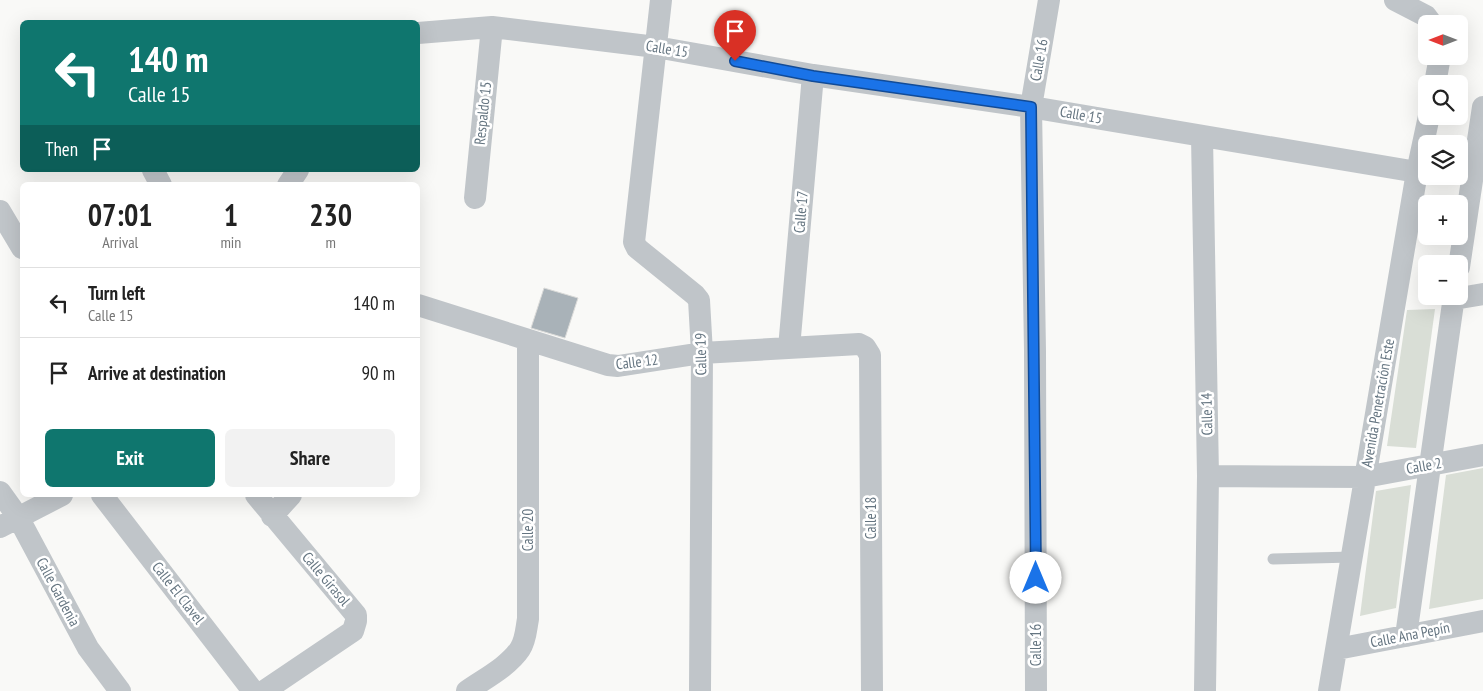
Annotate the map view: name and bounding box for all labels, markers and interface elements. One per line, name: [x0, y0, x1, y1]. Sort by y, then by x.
pin: [714, 10, 756, 61]
north arrow: [1418, 15, 1468, 65]
map controls: [1418, 15, 1468, 305]
icon: arrive: [721, 17, 749, 45]
text: 140 m: [128, 36, 209, 82]
street label: Calle 15: [645, 36, 690, 61]
street label: Calle 16: [1025, 37, 1052, 83]
icon: left: [45, 40, 110, 105]
button: search: [1418, 75, 1468, 125]
text: Calle 15: [128, 80, 190, 108]
street label: Respaldo 15: [470, 80, 495, 146]
street label: Calle 15: [1058, 101, 1104, 128]
icon: arrive: [88, 135, 116, 163]
button: layers: [1418, 135, 1468, 185]
text: Then: [45, 137, 78, 161]
street label: Calle 17: [789, 190, 812, 234]
text: 07:01: [88, 195, 153, 234]
text: 1: [224, 195, 238, 234]
text: 230: [309, 195, 352, 234]
button: +: [1418, 195, 1468, 245]
text: Arrival: [102, 232, 138, 252]
text: min: [220, 232, 241, 252]
text: m: [325, 232, 336, 252]
button: −: [1418, 255, 1468, 305]
text: Turn left: [88, 281, 145, 305]
icon: left: [45, 289, 73, 317]
text: 140 m: [353, 291, 395, 315]
text: Calle 15: [88, 305, 133, 325]
street label: Calle 19: [691, 333, 710, 375]
street label: Avenida Penetración Este: [1357, 337, 1398, 469]
street label: Calle 12: [615, 349, 659, 374]
icon: arrive: [45, 359, 73, 387]
text: Arrive at destination: [88, 361, 226, 385]
text: 90 m: [362, 361, 395, 385]
street label: Calle 14: [1197, 392, 1216, 435]
button: Exit: [45, 429, 215, 487]
button: Share: [225, 429, 395, 487]
street label: Calle 2: [1405, 453, 1443, 478]
street label: Calle 18: [861, 497, 880, 539]
street label: Calle 20: [518, 508, 537, 551]
street label: Calle Girasol: [298, 548, 355, 610]
position arrow: [1009, 551, 1061, 603]
street label: Calle Gardenia: [32, 554, 84, 629]
street label: Calle El Clavel: [148, 558, 209, 628]
street label: Calle Ana Pepín: [1369, 618, 1451, 652]
street label: Calle 16: [1026, 623, 1045, 666]

